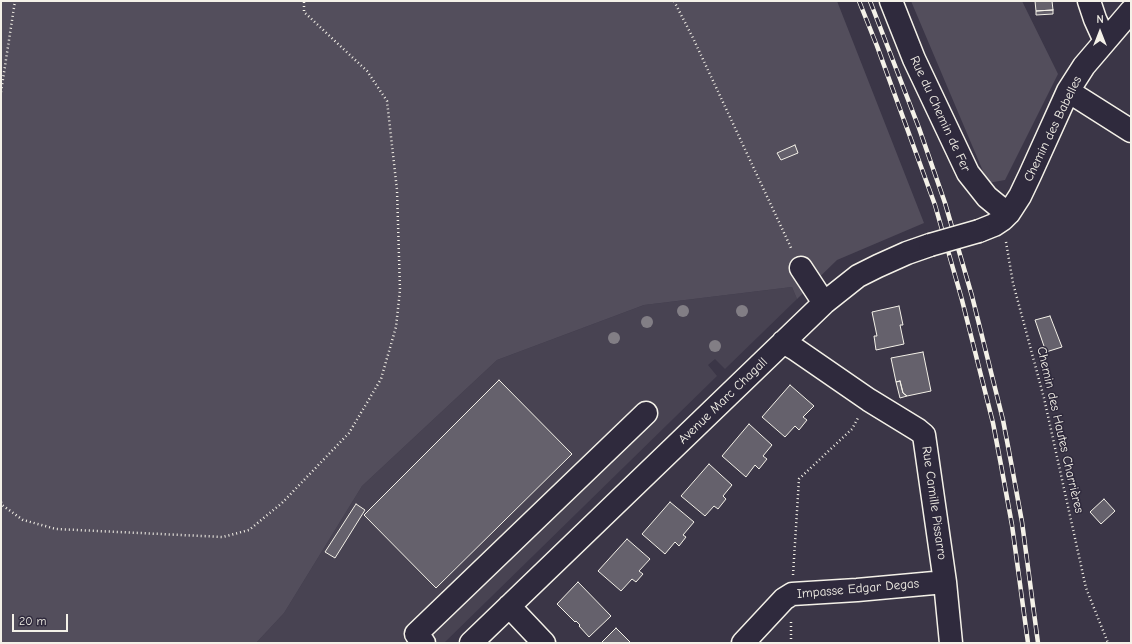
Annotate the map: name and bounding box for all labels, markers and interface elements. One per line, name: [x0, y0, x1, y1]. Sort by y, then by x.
north arrow: [1080, 12, 1120, 52]
text: N: [1096, 13, 1104, 26]
street label: Rue du Chemin de Fer: [906, 54, 974, 174]
street label: Chemin des Babelles: [1021, 74, 1085, 184]
street label: Chemin des Hautes Charrières: [1033, 345, 1087, 515]
street label: Avenue Marc Chagall: [675, 354, 771, 448]
street label: Rue Camille Pissarro: [918, 445, 950, 561]
street label: Impasse Edgar Degas: [796, 576, 920, 602]
scale bar: [14, 606, 70, 632]
text: 20 m: [19, 614, 47, 628]

